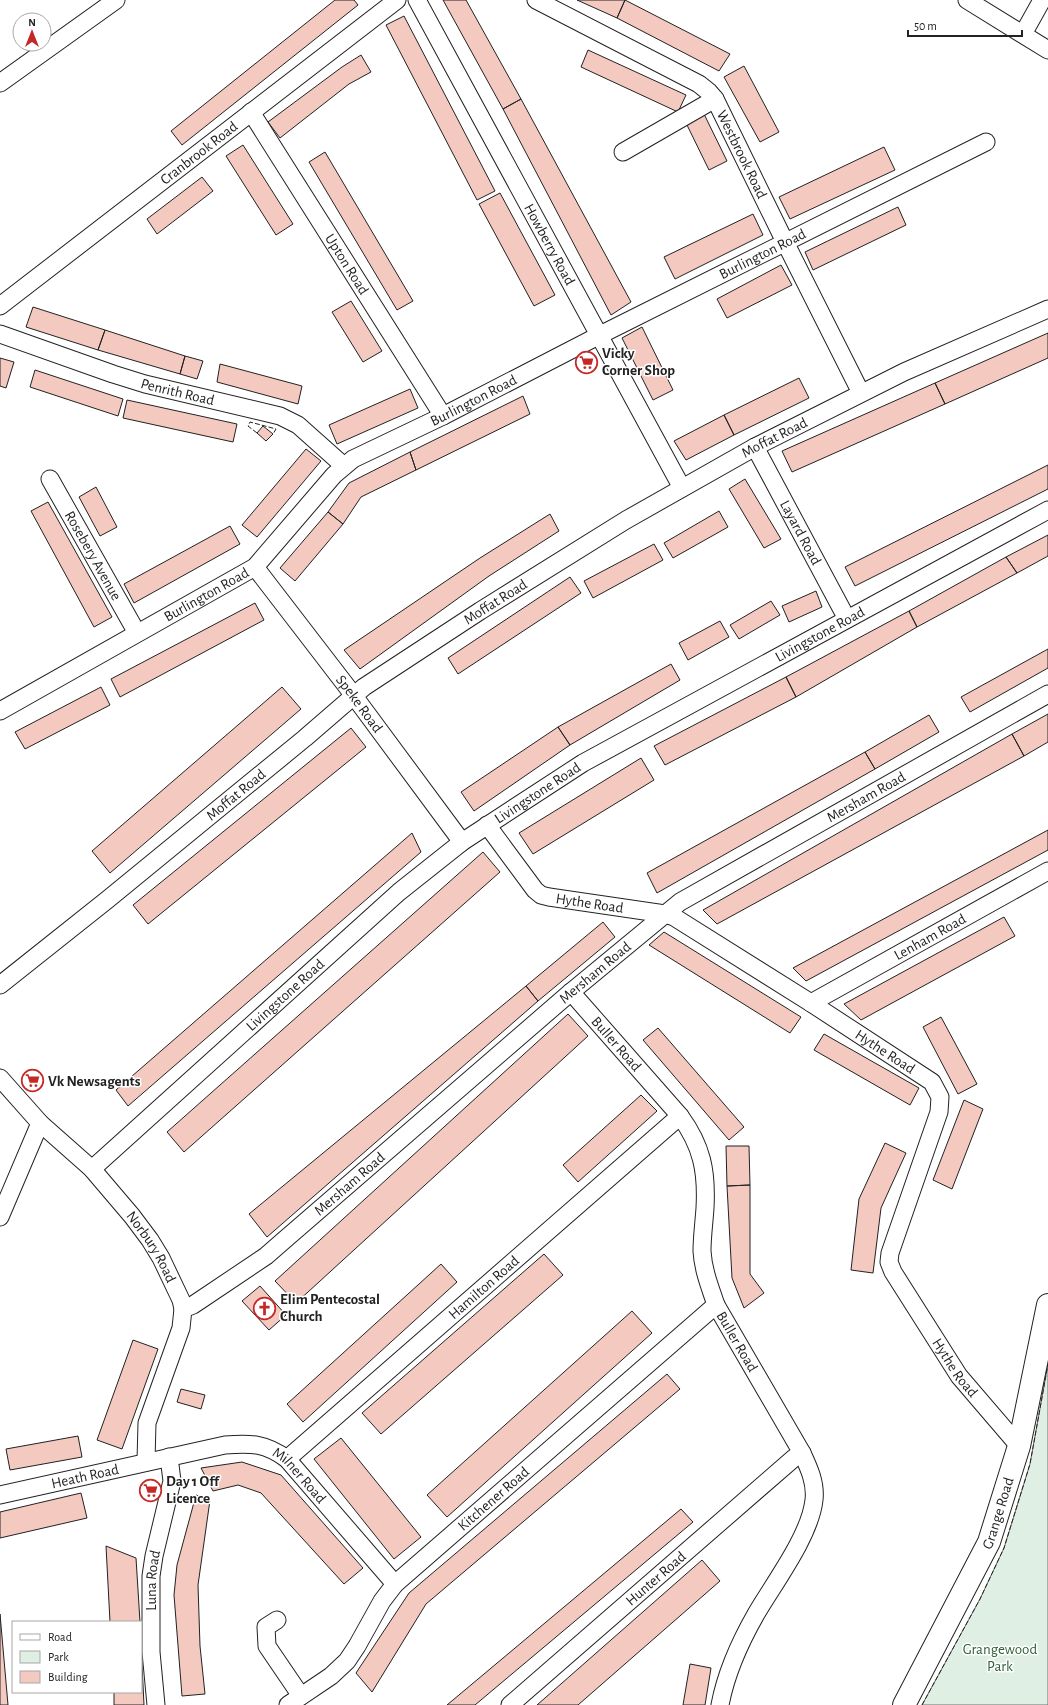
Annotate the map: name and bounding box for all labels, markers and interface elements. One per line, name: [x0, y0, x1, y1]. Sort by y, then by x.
north arrow: [12, 12, 52, 52]
scale bar: [908, 12, 1022, 38]
text: N: [28, 17, 36, 28]
text: 50 m: [914, 20, 937, 32]
street label: Westbrook Road: [714, 108, 770, 201]
street label: Cranbrook Road: [157, 118, 240, 187]
street label: Howberry Road: [521, 201, 578, 288]
street label: Burlington Road: [717, 226, 808, 282]
street label: Upton Road: [322, 231, 372, 297]
place label: Vicky Corner Shop: [602, 346, 675, 378]
supermarket icon: Vicky Corner Shop: [573, 349, 599, 375]
street label: Burlington Road: [428, 372, 519, 428]
street label: Penrith Road: [139, 376, 216, 408]
street label: Moffat Road: [739, 414, 810, 461]
street label: Layard Road: [777, 498, 824, 568]
street label: Rosebery Avenue: [62, 508, 124, 603]
street label: Burlington Road: [161, 565, 252, 624]
street label: Moffat Road: [461, 576, 530, 627]
street label: Livingstone Road: [773, 604, 867, 664]
street label: Speke Road: [333, 672, 386, 735]
street label: Livingstone Road: [492, 759, 583, 826]
street label: Moffat Road: [203, 766, 268, 823]
street label: Mersham Road: [824, 769, 908, 825]
street label: Hythe Road: [555, 891, 625, 915]
street label: Lenham Road: [891, 911, 968, 963]
street label: Mersham Road: [556, 938, 634, 1006]
street label: Livingstone Road: [243, 956, 327, 1034]
street label: Buller Road: [589, 1014, 645, 1074]
street label: Hythe Road: [853, 1027, 918, 1076]
supermarket icon: Vk Newsagents: [20, 1068, 46, 1094]
place label: Vk Newsagents: [48, 1074, 141, 1089]
street label: Mersham Road: [311, 1149, 388, 1218]
street label: Norbury Road: [124, 1208, 179, 1285]
street label: Hamilton Road: [446, 1253, 522, 1322]
place label: Elim Pentecostal Church: [280, 1292, 380, 1324]
church icon: Elim Pentecostal Church: [251, 1295, 277, 1321]
street label: Buller Road: [714, 1309, 761, 1375]
street label: Hythe Road: [930, 1336, 981, 1400]
street label: Milner Road: [270, 1444, 329, 1506]
street label: Heath Road: [50, 1461, 120, 1491]
street label: Kitchener Road: [455, 1464, 532, 1533]
place label: Day 1 Off Licence: [166, 1474, 220, 1506]
street label: Grange Road: [979, 1475, 1016, 1552]
supermarket icon: Day 1 Off Licence: [137, 1477, 163, 1503]
street label: Luna Road: [143, 1548, 163, 1611]
street label: Hunter Road: [623, 1548, 689, 1608]
legend: [12, 1621, 142, 1693]
text: Road: [48, 1631, 72, 1643]
park label: Grangewood Park: [963, 1642, 1037, 1674]
text: Park: [48, 1651, 69, 1663]
text: Building: [48, 1671, 88, 1683]

